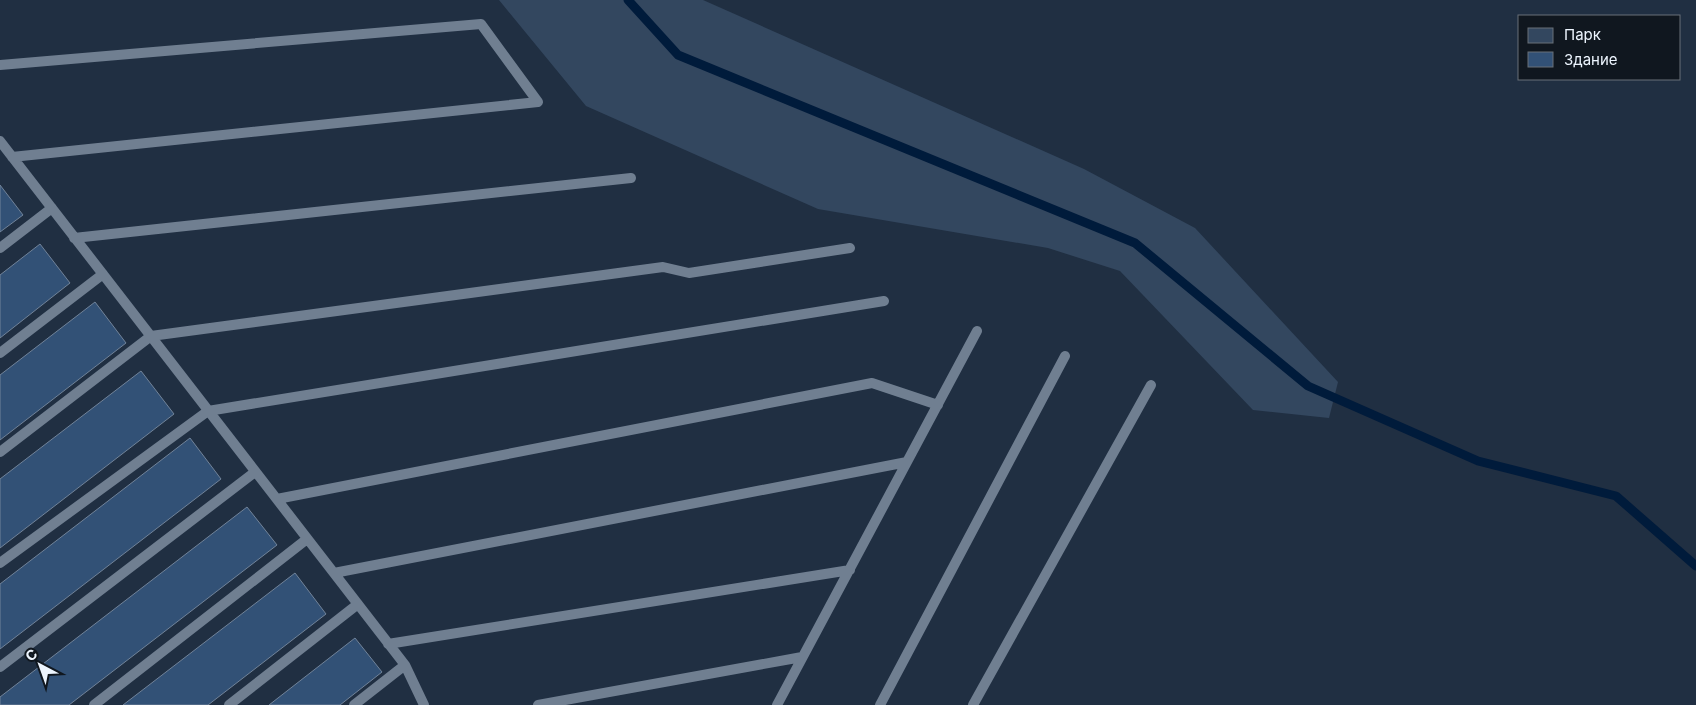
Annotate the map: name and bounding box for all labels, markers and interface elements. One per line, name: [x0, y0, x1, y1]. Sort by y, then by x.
legend: [1518, 15, 1681, 80]
text: Парк: [1564, 25, 1601, 44]
text: Здание: [1564, 50, 1618, 69]
north arrow: [15, 640, 65, 690]
text: С: [22, 645, 41, 665]

